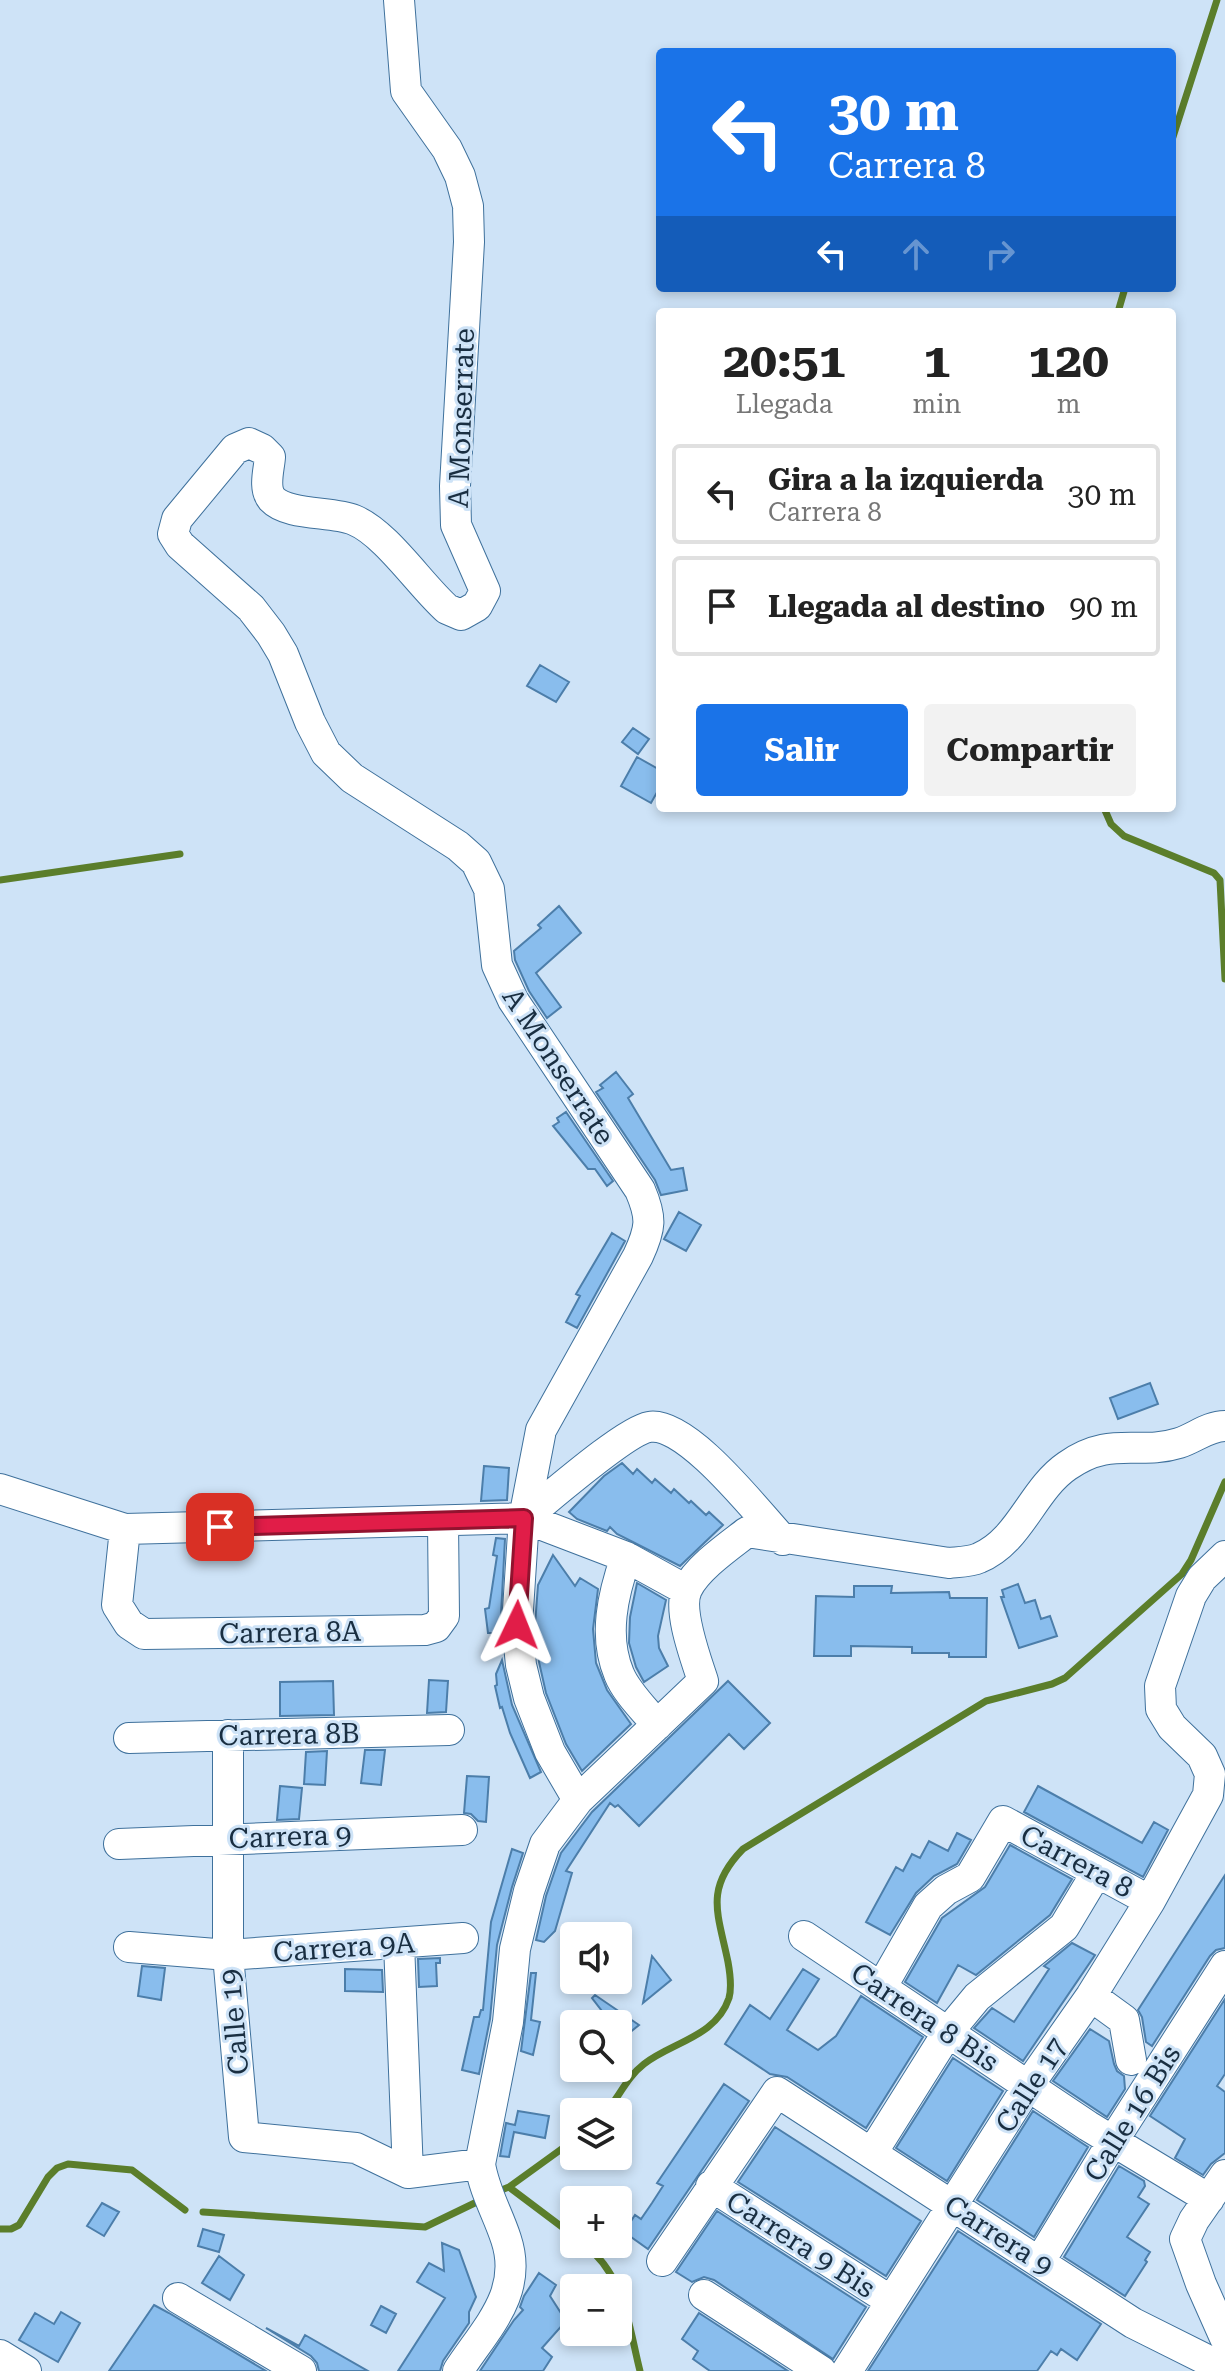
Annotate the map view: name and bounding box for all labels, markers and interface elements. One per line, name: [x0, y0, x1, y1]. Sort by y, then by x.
text: 30 m: [828, 78, 959, 144]
icon: left: [696, 80, 800, 184]
text: Carrera 8: [828, 145, 986, 187]
icon: left: [810, 232, 854, 276]
icon: ahead: [894, 232, 938, 276]
icon: right: [978, 232, 1022, 276]
street label: A Monserrate: [442, 327, 481, 509]
text: 20:51: [723, 333, 846, 389]
text: 1: [923, 333, 950, 389]
text: 120: [1028, 333, 1109, 389]
text: Llegada: [736, 389, 833, 419]
text: min: [913, 389, 961, 419]
text: m: [1057, 389, 1081, 419]
text: Gira a la izquierda: [768, 462, 1044, 497]
icon: left: [700, 472, 744, 516]
text: 30 m: [1068, 477, 1136, 512]
text: Carrera 8: [768, 497, 882, 527]
icon: arrive: [700, 584, 744, 628]
text: Llegada al destino: [768, 589, 1045, 624]
text: 90 m: [1069, 589, 1138, 624]
button: Salir: [696, 704, 908, 796]
button: Compartir: [924, 704, 1136, 796]
street label: A Monserrate: [496, 982, 621, 1151]
pin: [186, 1493, 254, 1561]
icon: arrive: [198, 1505, 242, 1549]
position arrow: [475, 1583, 559, 1667]
street label: Carrera 8A: [219, 1615, 362, 1650]
street label: Carrera 8B: [218, 1717, 360, 1752]
street label: Carrera 9: [228, 1818, 352, 1855]
street label: Carrera 8: [1015, 1818, 1139, 1905]
map controls: [560, 1922, 632, 2346]
button: sound: [560, 1922, 632, 1994]
street label: Carrera 9A: [272, 1926, 416, 1969]
street label: Carrera 8 Bis: [845, 1956, 1005, 2079]
street label: Calle 19: [213, 1968, 256, 2076]
button: search: [560, 2010, 632, 2082]
street label: Calle 17: [989, 2032, 1074, 2139]
street label: Calle 16 Bis: [1077, 2039, 1187, 2188]
button: layers: [560, 2098, 632, 2170]
street label: Carrera 9 Bis: [720, 2184, 881, 2305]
button: +: [560, 2186, 632, 2258]
street label: Carrera 9: [938, 2188, 1059, 2283]
button: −: [560, 2274, 632, 2346]

